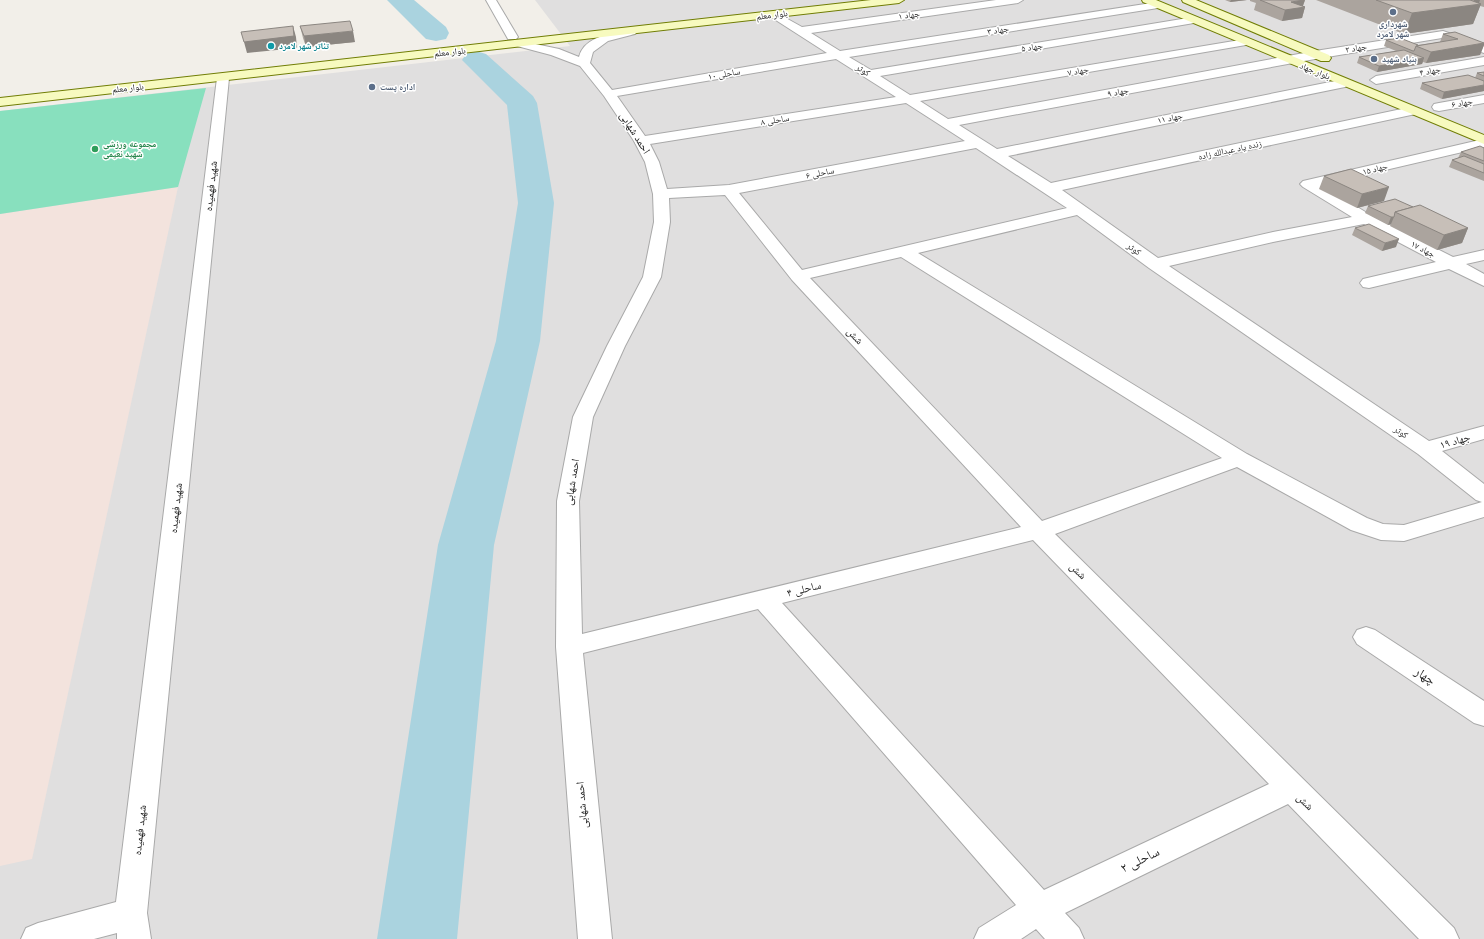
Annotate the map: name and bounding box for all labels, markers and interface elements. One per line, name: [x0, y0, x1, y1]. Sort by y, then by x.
street label: بلوار معلم: [756, 7, 789, 23]
marker: شهرداری شهر لامرد: [1388, 7, 1398, 17]
street label: جهاد ۱: [898, 8, 921, 22]
place label: شهرداری شهر لامرد: [1377, 18, 1409, 40]
street label: جهاد ۳: [986, 22, 1010, 38]
street label: جهاد ۵: [1020, 39, 1044, 55]
place label: تئاتر شهر لامرد: [279, 40, 329, 52]
street label: جهاد ۲: [1344, 40, 1368, 56]
marker: تئاتر شهر لامرد: [266, 41, 276, 51]
street label: بلوار معلم: [434, 44, 467, 60]
place label: بنیاد شهید: [1382, 53, 1417, 65]
marker: بنیاد شهید: [1369, 54, 1379, 64]
street label: بلوار جهاد: [1298, 59, 1333, 83]
street label: کوثر: [853, 60, 873, 79]
street label: جهاد ۷: [1066, 63, 1090, 79]
street label: جهاد ۴: [1418, 63, 1442, 79]
street label: ساحلی ۱۰: [707, 65, 741, 83]
street label: بلوار معلم: [112, 80, 145, 96]
place label: اداره پست: [380, 81, 416, 93]
marker: اداره پست: [367, 82, 377, 92]
street label: جهاد ۹: [1106, 84, 1130, 100]
street label: جهاد ۶: [1450, 95, 1474, 111]
street label: احمد شهابی: [616, 109, 654, 157]
street label: جهاد ۱۱: [1156, 110, 1184, 126]
street label: ساحلی ۸: [760, 112, 790, 128]
street label: زنده یاد عبدالله زاده: [1197, 137, 1263, 163]
place label: مجموعه ورزشی شهید نعیمی: [103, 138, 156, 160]
marker: مجموعه ورزشی شهید نعیمی: [90, 144, 100, 154]
street label: شهید فهمیده: [201, 160, 221, 212]
street label: جهاد ۱۵: [1361, 160, 1389, 178]
street label: ساحلی ۶: [805, 164, 835, 182]
street label: جهاد ۱۷: [1409, 238, 1437, 260]
street label: کوثر: [1124, 239, 1144, 258]
street label: شش: [843, 324, 867, 348]
street label: کوثر: [1391, 422, 1411, 441]
street label: جهاد ۱۹: [1438, 429, 1472, 453]
street label: احمد شهابی: [561, 458, 583, 506]
street label: شهید فهمیده: [166, 482, 186, 534]
street label: شش: [1066, 559, 1090, 583]
street label: ساحلی ۴: [785, 577, 823, 601]
street label: چهار: [1410, 662, 1439, 689]
street label: احمد شهابی: [572, 781, 592, 829]
street label: شش: [1293, 790, 1317, 814]
street label: شهید فهمیده: [130, 804, 150, 856]
street label: ساحلی ۲: [1117, 843, 1163, 877]

